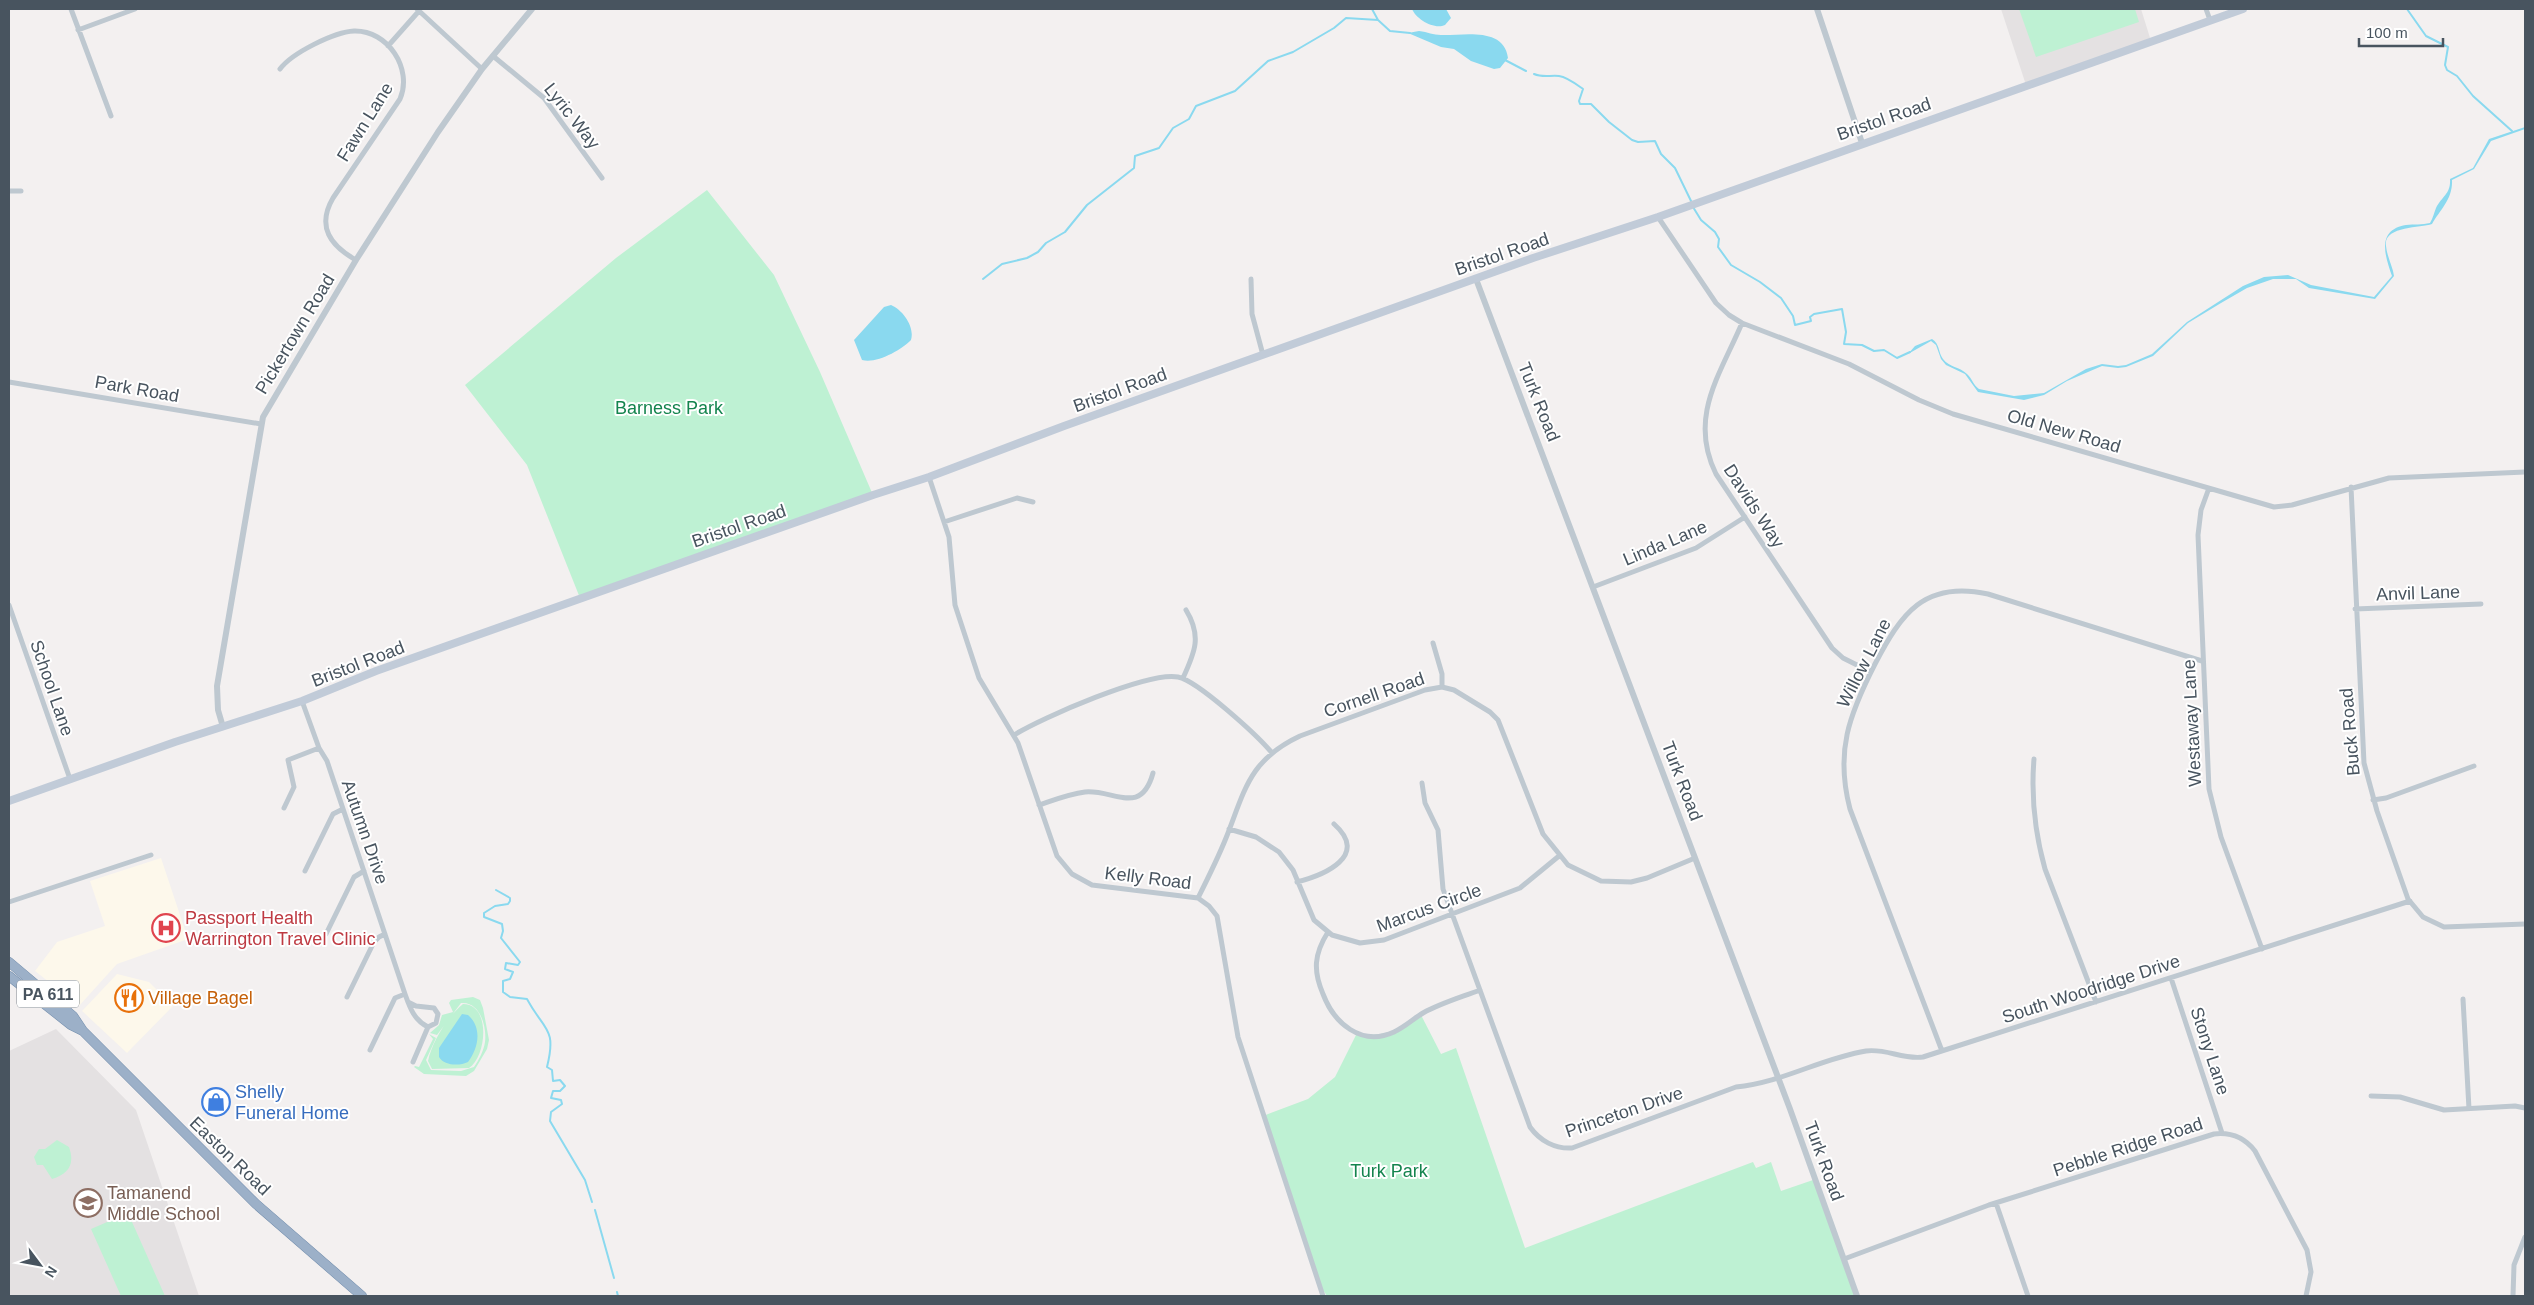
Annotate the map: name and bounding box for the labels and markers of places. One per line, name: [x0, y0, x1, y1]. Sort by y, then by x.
place label: Passport Health Warrington Travel Clinic: [185, 908, 375, 949]
hospital icon: Passport Health Warrington Travel Clinic: [151, 913, 181, 943]
restaurant icon: Village Bagel: [114, 983, 144, 1013]
place label: Village Bagel: [148, 988, 253, 1008]
place label: Shelly Funeral Home: [235, 1082, 349, 1123]
shop icon: Shelly Funeral Home: [201, 1087, 231, 1117]
place label: Tamanend Middle School: [107, 1183, 220, 1224]
school or university icon: Tamanend Middle School: [73, 1188, 103, 1218]

